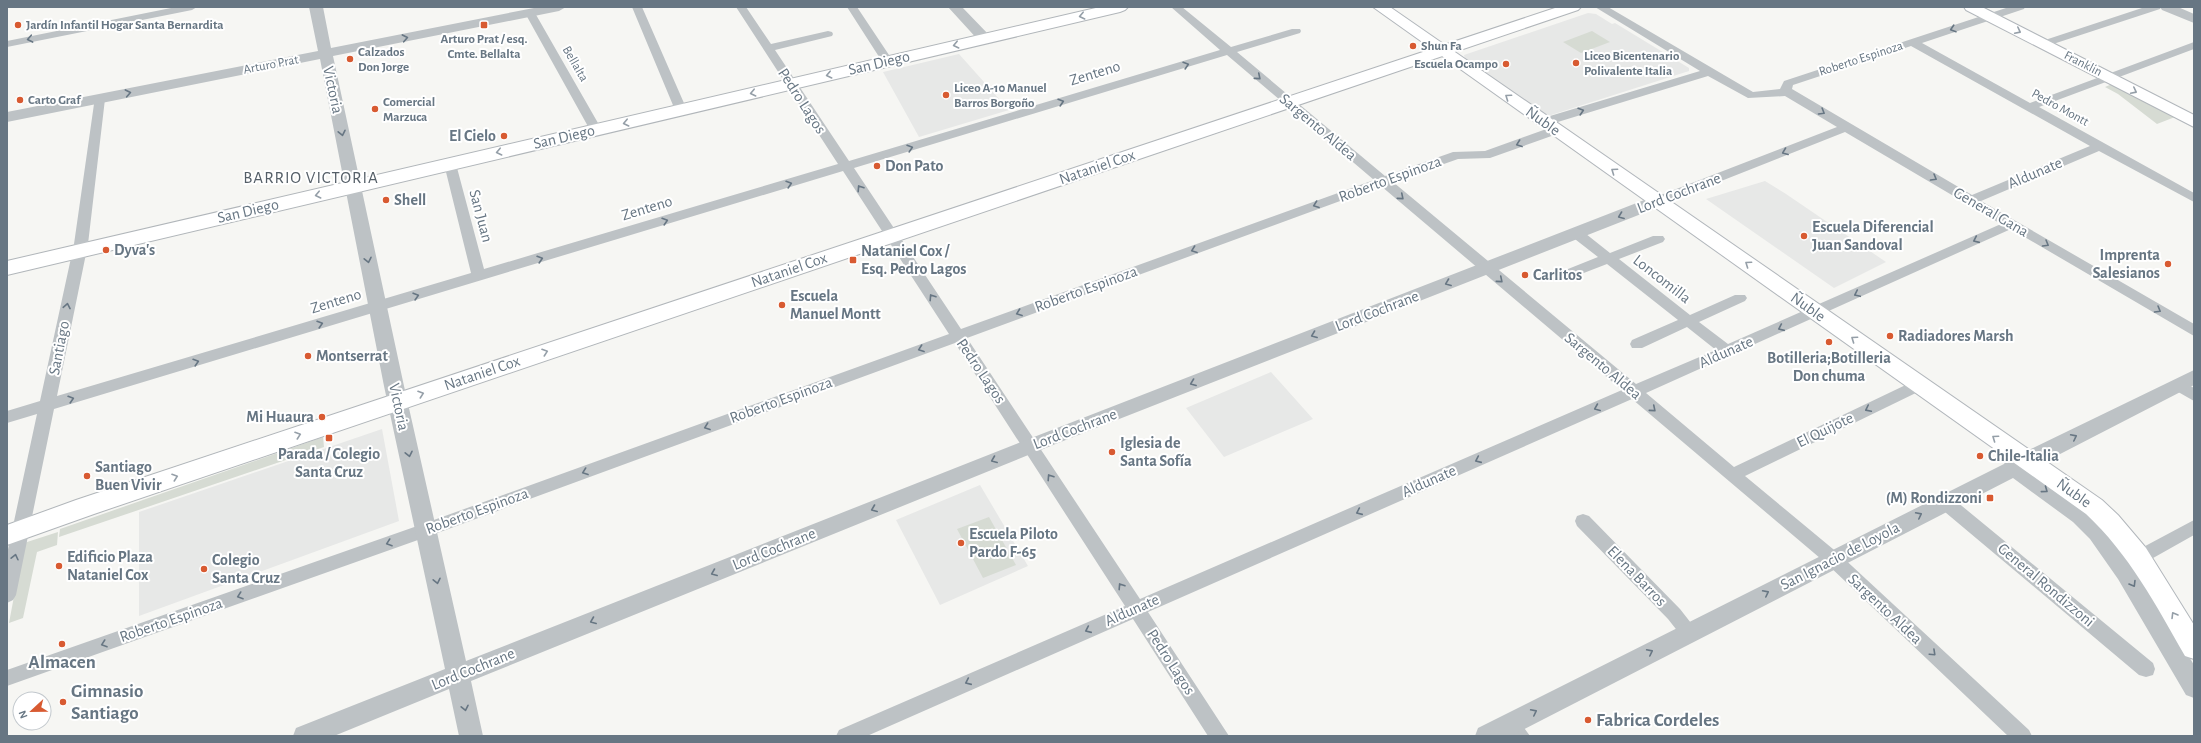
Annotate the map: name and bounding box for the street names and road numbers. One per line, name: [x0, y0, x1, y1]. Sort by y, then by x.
street label: Roberto Espinoza: [1817, 39, 1905, 79]
street label: Bellalta: [560, 44, 590, 84]
street label: San Diego: [847, 48, 911, 78]
street label: Franklin: [2062, 49, 2104, 79]
street label: Arturo Prat: [242, 53, 300, 77]
street label: Zenteno: [1068, 58, 1122, 88]
street label: Victoria: [320, 65, 346, 115]
street label: Pedro Lagos: [775, 65, 829, 137]
street label: Pedro Montt: [2029, 87, 2091, 129]
street label: Sargento Aldea: [1277, 90, 1359, 164]
street label: Ñuble: [1523, 102, 1564, 139]
street label: San Diego: [532, 122, 596, 152]
street label: Nataniel Cox: [1057, 147, 1137, 187]
street label: Roberto Espinoza: [1337, 153, 1443, 205]
street label: Aldunate: [2005, 154, 2065, 192]
street label: Lord Cochrane: [1635, 170, 1723, 216]
street label: General Gana: [1951, 184, 2031, 240]
street label: San Juan: [466, 188, 496, 244]
street label: Zenteno: [620, 193, 674, 223]
street label: San Diego: [216, 196, 280, 226]
street label: Nataniel Cox: [749, 250, 829, 290]
street label: Loncomilla: [1630, 252, 1694, 306]
street label: Roberto Espinoza: [1033, 263, 1139, 315]
street label: Zenteno: [309, 286, 363, 316]
street label: Lord Cochrane: [1333, 288, 1421, 334]
street label: Ñuble: [1788, 288, 1829, 325]
street label: Santiago: [46, 319, 72, 376]
street label: Sargento Aldea: [1562, 329, 1644, 403]
street label: Aldunate: [1697, 333, 1755, 371]
street label: Pedro Lagos: [954, 336, 1009, 406]
street label: Nataniel Cox: [442, 353, 522, 393]
street label: Roberto Espinoza: [728, 374, 834, 426]
street label: Victoria: [386, 382, 412, 432]
street label: Lord Cochrane: [1031, 406, 1119, 452]
street label: El Quijote: [1794, 409, 1856, 451]
street label: Aldunate: [1400, 462, 1458, 500]
street label: Ñuble: [2054, 474, 2095, 511]
street label: Roberto Espinoza: [424, 485, 530, 537]
street label: San Ignacio de Loyola: [1778, 519, 1903, 594]
street label: Lord Cochrane: [730, 525, 818, 573]
street label: General Rondizzoni: [1995, 540, 2097, 630]
street label: Elena Barros: [1604, 543, 1670, 609]
street label: Sargento Aldea: [1845, 571, 1925, 647]
street label: Aldunate: [1103, 591, 1161, 629]
street label: Roberto Espinoza: [117, 595, 225, 645]
street label: Pedro Lagos: [1144, 626, 1198, 698]
street label: Lord Cochrane: [429, 645, 517, 693]

